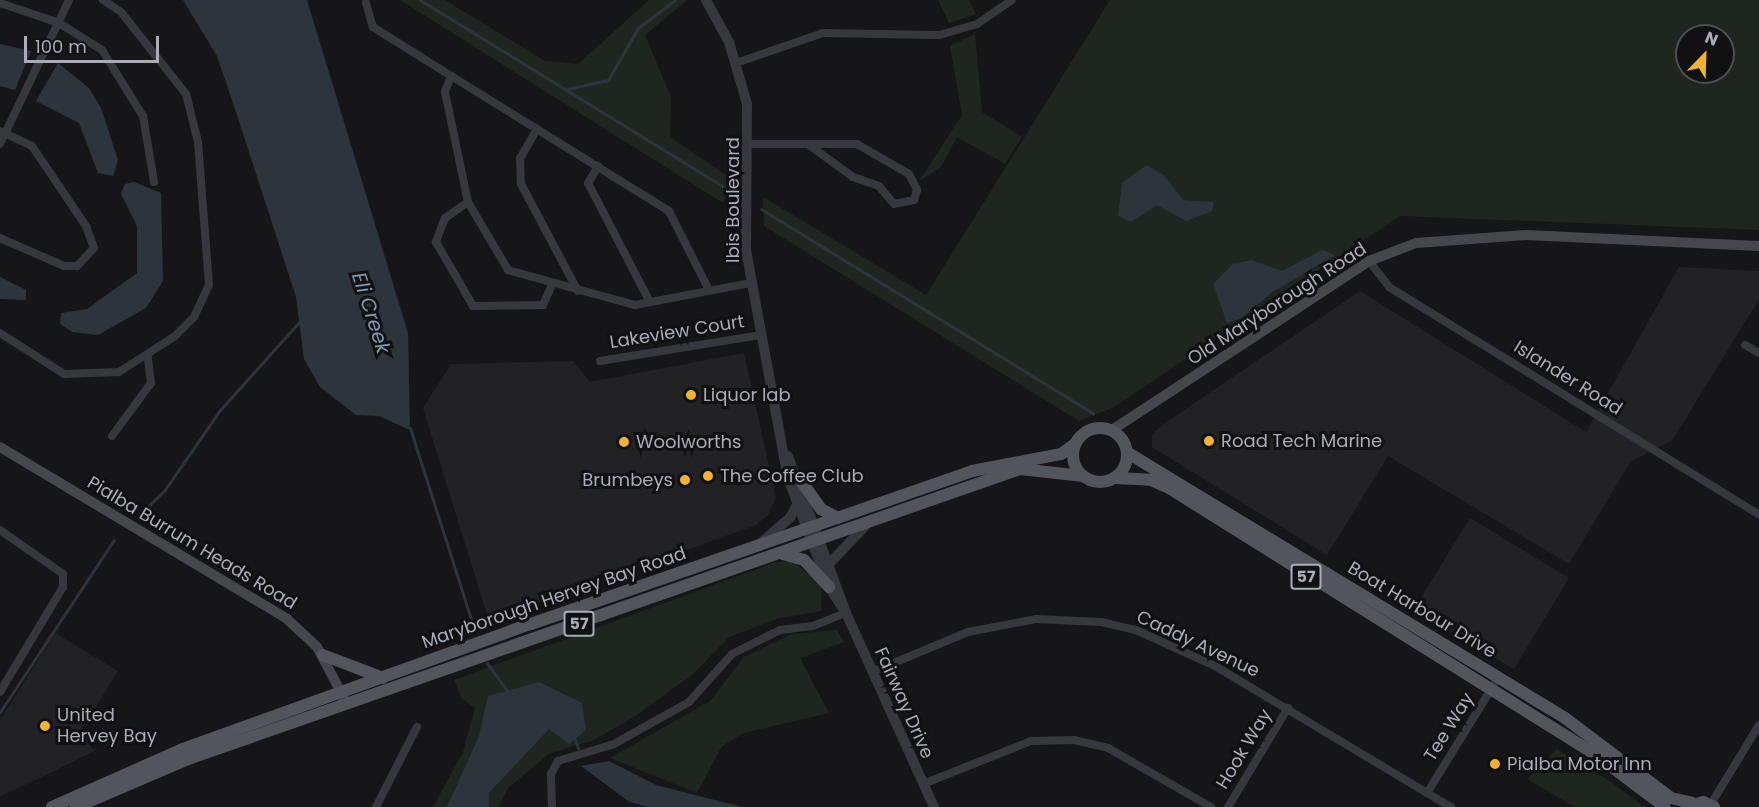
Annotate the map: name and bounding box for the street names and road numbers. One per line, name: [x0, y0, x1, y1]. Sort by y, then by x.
street label: Ibis Boulevard: [722, 137, 744, 263]
street label: Old Maryborough Road: [1184, 238, 1370, 370]
street label: Lakeview Court: [608, 311, 746, 353]
street label: Islander Road: [1510, 336, 1626, 420]
street label: Pialba Burrum Heads Road: [83, 472, 301, 614]
street label: Maryborough Hervey Bay Road: [419, 543, 689, 653]
street label: Boat Harbour Drive: [1344, 557, 1500, 663]
road number: 57: [1290, 564, 1322, 590]
street label: Caddy Avenue: [1133, 606, 1263, 682]
road number: 57: [562, 611, 596, 637]
street label: Fairway Drive: [870, 644, 938, 762]
street label: Tee Way: [1420, 689, 1478, 765]
street label: Hook Way: [1212, 705, 1276, 793]

